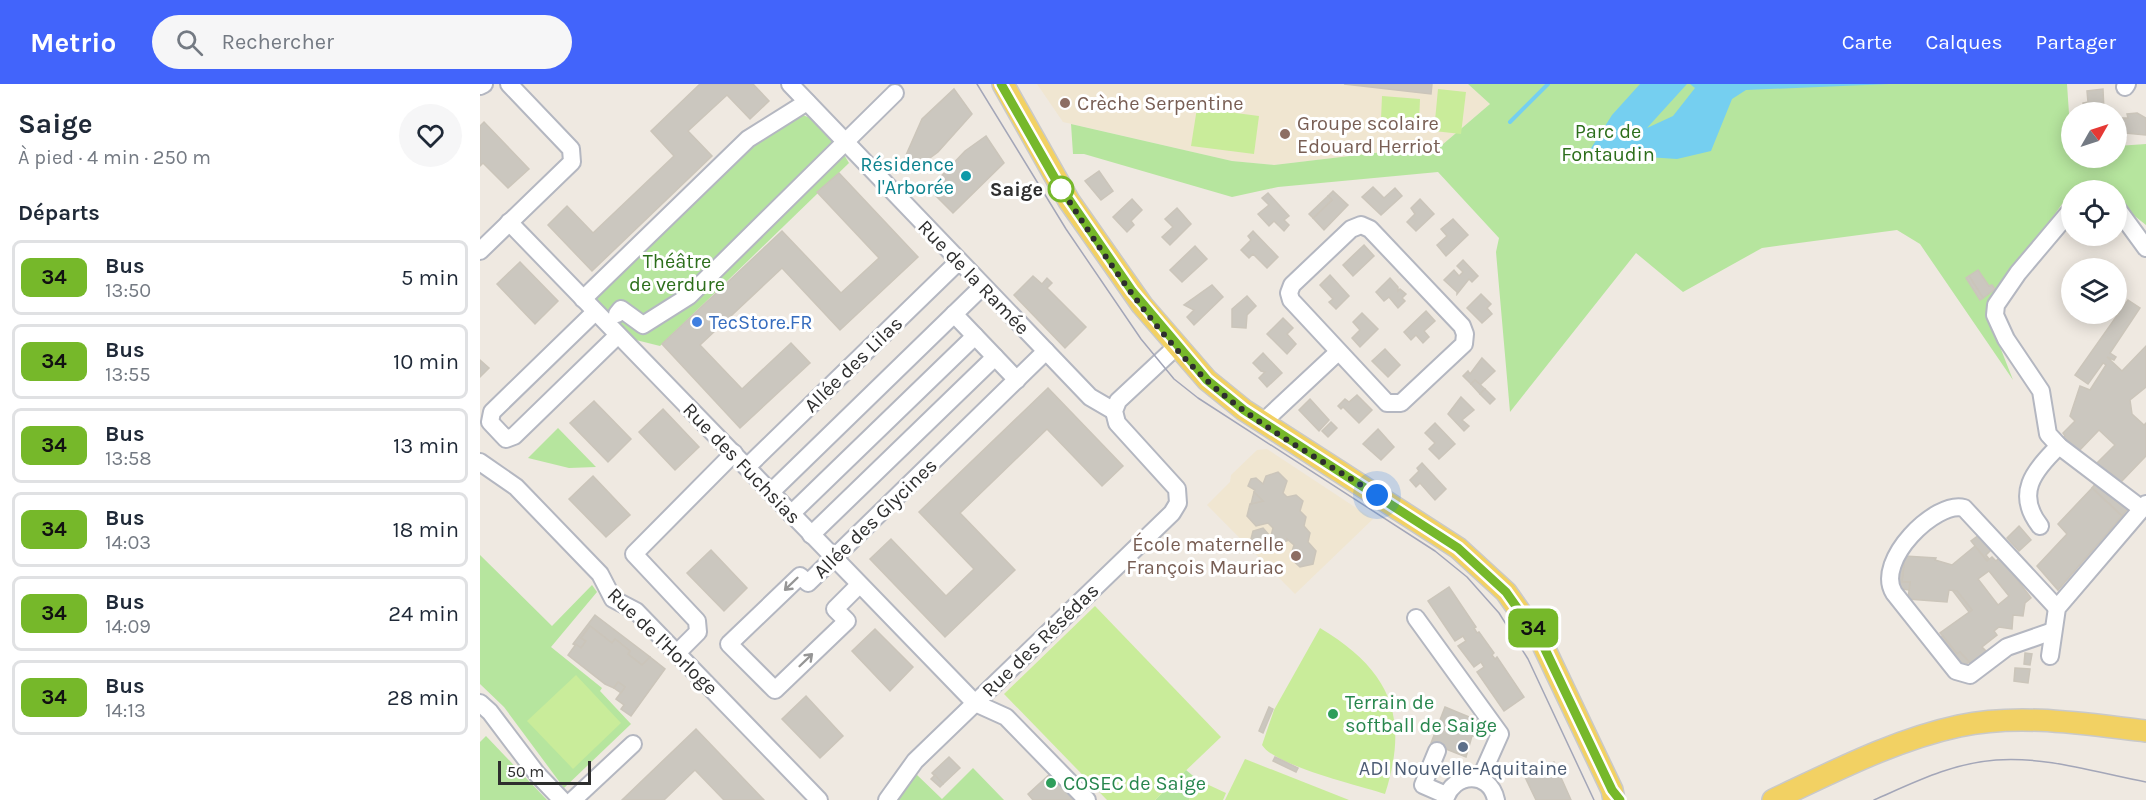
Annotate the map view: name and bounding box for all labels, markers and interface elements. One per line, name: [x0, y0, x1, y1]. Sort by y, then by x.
search box: [152, 15, 572, 69]
text: Metrio: [30, 26, 116, 59]
icon: search: [173, 26, 206, 59]
text: Rechercher: [221, 29, 334, 55]
text: Carte: [1842, 30, 1892, 54]
text: Calques: [1925, 30, 2003, 54]
text: Partager: [2036, 30, 2116, 54]
place label: Crèche Serpentine: [1077, 92, 1244, 115]
marker: Crèche Serpentine: [1058, 96, 1072, 110]
north arrow: [2061, 102, 2127, 168]
map controls: [2061, 102, 2127, 324]
button: heart: [399, 104, 462, 167]
text: Saige: [18, 107, 93, 140]
place label: Groupe scolaire Edouard Herriot: [1297, 112, 1441, 158]
park label: Parc de Fontaudin: [1561, 120, 1655, 166]
marker: Groupe scolaire Edouard Herriot: [1278, 127, 1292, 141]
text: À pied · 4 min · 250 m: [18, 146, 211, 169]
place label: Résidence l'Arborée: [860, 153, 954, 199]
marker: Résidence l'Arborée: [959, 169, 973, 183]
marker: Saige: [1048, 176, 1074, 202]
place label: Saige: [990, 178, 1043, 201]
button: locate: [2061, 180, 2127, 246]
text: Départs: [18, 200, 100, 226]
street label: Rue de la Ramée: [913, 215, 1034, 339]
park label: Théâtre de verdure: [629, 250, 725, 296]
text: Bus: [105, 253, 145, 279]
button: layers: [2061, 258, 2127, 324]
text: 34: [41, 265, 67, 289]
text: 5 min: [401, 265, 459, 291]
text: 13:50: [105, 279, 151, 302]
place label: TecStore.FR: [709, 311, 812, 334]
street label: Allée des Lilas: [799, 312, 907, 417]
marker: TecStore.FR: [690, 315, 704, 329]
text: Bus: [105, 337, 145, 363]
text: 34: [41, 349, 67, 373]
text: 10 min: [393, 349, 459, 375]
text: 13:55: [105, 363, 151, 386]
street label: Rue des Fuchsias: [678, 398, 805, 529]
text: Bus: [105, 421, 145, 447]
text: 34: [41, 433, 67, 457]
text: 13 min: [393, 433, 459, 459]
text: 13:58: [105, 447, 152, 470]
street label: Allée des Glycines: [809, 454, 942, 583]
your location: [1362, 480, 1392, 510]
text: Bus: [105, 505, 145, 531]
text: 34: [41, 517, 67, 541]
text: 18 min: [393, 517, 459, 543]
text: 14:03: [105, 531, 151, 554]
place label: École maternelle François Mauriac: [1126, 532, 1284, 579]
marker: École maternelle François Mauriac: [1289, 549, 1303, 563]
one-way arrow: [784, 577, 799, 591]
street label: Rue des Résédas: [977, 579, 1104, 702]
street label: Rue de l'Horloge: [603, 583, 723, 700]
text: Bus: [105, 589, 145, 615]
text: 34: [41, 601, 67, 625]
text: 24 min: [388, 601, 459, 627]
line badge: 34: [1506, 608, 1560, 648]
text: 14:09: [105, 615, 151, 638]
text: 34: [1520, 616, 1546, 640]
one-way arrow: [799, 652, 814, 667]
text: Bus: [105, 673, 145, 699]
text: 34: [41, 685, 67, 709]
text: 28 min: [387, 685, 459, 711]
place label: Terrain de softball de Saige: [1345, 691, 1497, 737]
text: 14:13: [105, 699, 146, 722]
marker: Terrain de softball de Saige: [1326, 707, 1340, 721]
marker: ADI Nouvelle-Aquitaine: [1456, 740, 1470, 754]
place label: ADI Nouvelle-Aquitaine: [1359, 757, 1567, 780]
scale bar: [498, 758, 591, 786]
text: 50 m: [507, 762, 544, 781]
place label: COSEC de Saige: [1063, 772, 1206, 795]
marker: COSEC de Saige: [1044, 776, 1058, 790]

